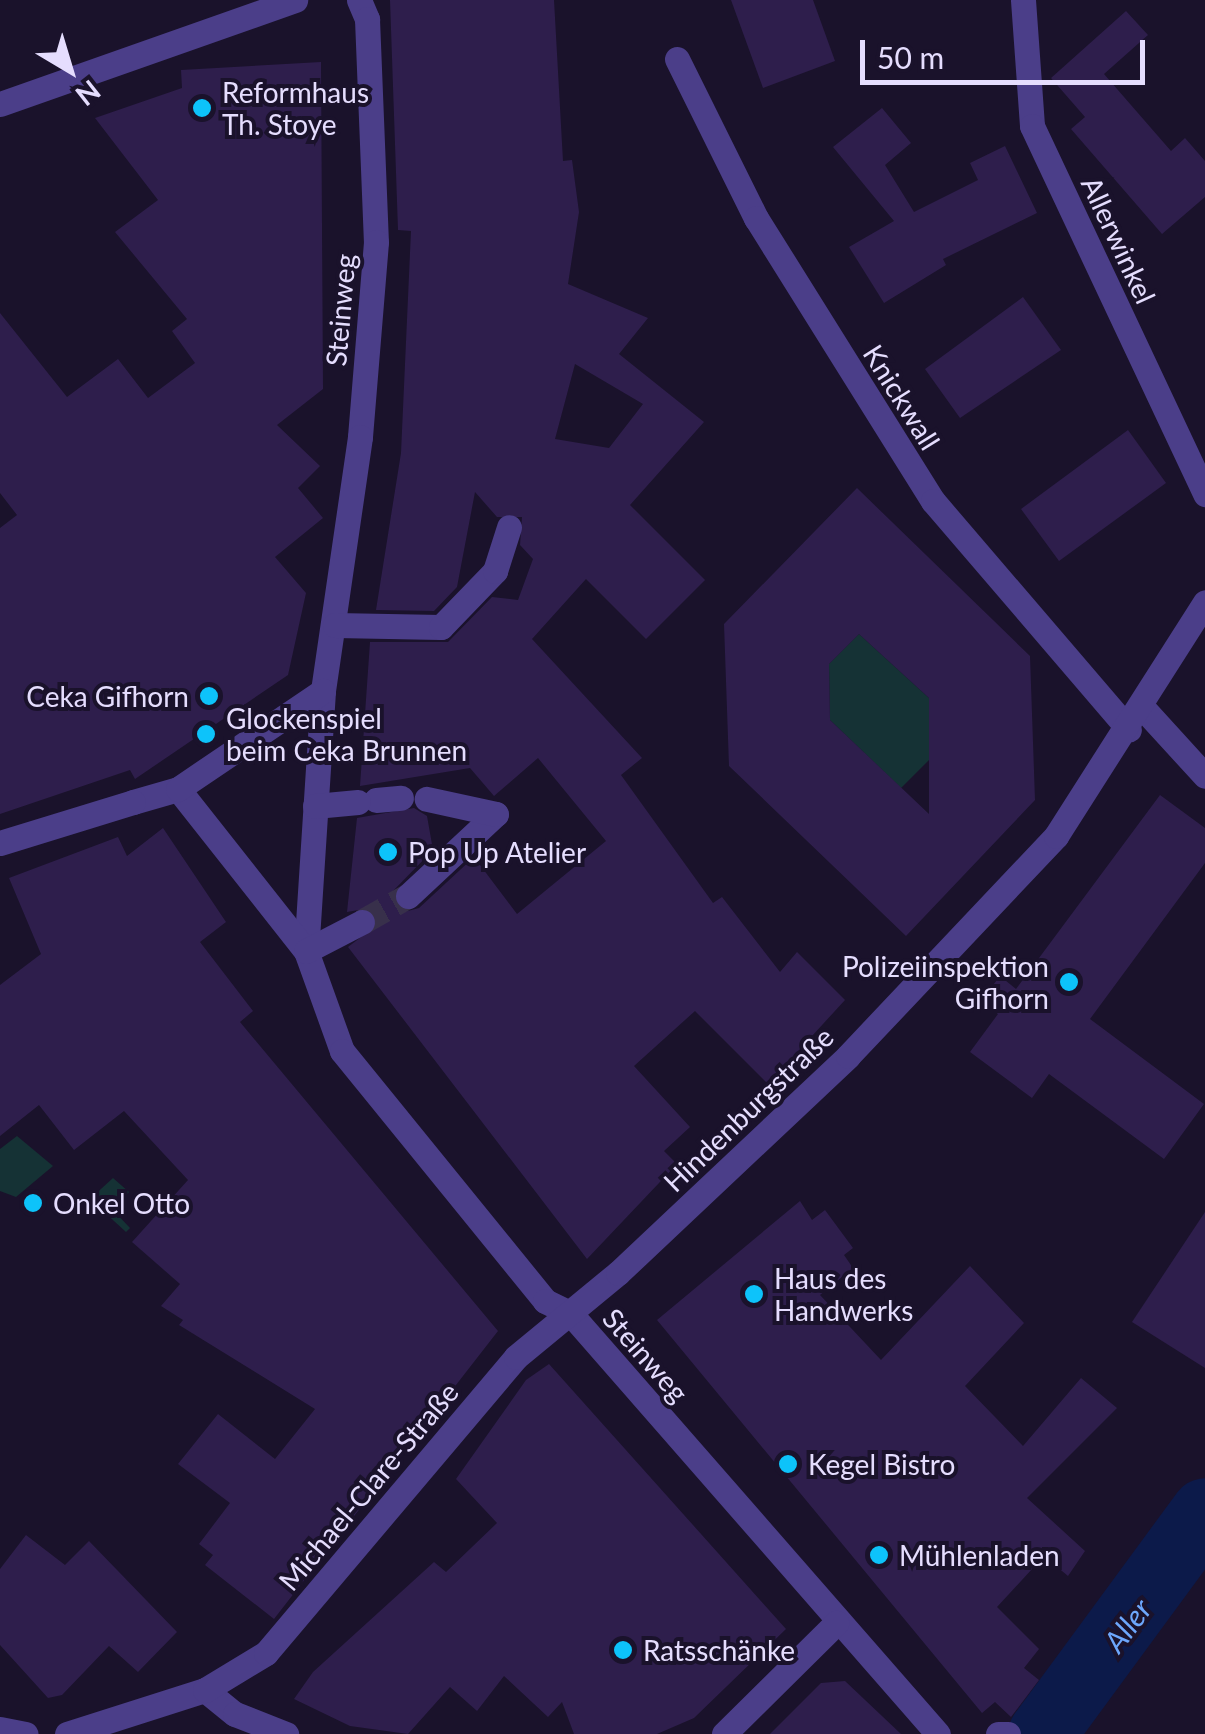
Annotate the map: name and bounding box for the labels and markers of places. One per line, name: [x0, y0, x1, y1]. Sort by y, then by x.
place label: Reformhaus Th. Stoye: [222, 75, 369, 141]
marker: Reformhaus Th. Stoye: [191, 97, 213, 119]
place label: Ceka Gifhorn: [26, 679, 189, 713]
marker: Ceka Gifhorn: [198, 685, 220, 707]
place label: Glockenspiel beim Ceka Brunnen: [226, 701, 467, 767]
marker: Glockenspiel beim Ceka Brunnen: [195, 723, 217, 745]
place label: Pop Up Atelier: [408, 835, 587, 869]
marker: Pop Up Atelier: [377, 841, 399, 863]
place label: Polizeiinspektion Gifhorn: [842, 949, 1049, 1015]
marker: Polizeiinspektion Gifhorn: [1058, 971, 1080, 993]
place label: Onkel Otto: [53, 1186, 190, 1220]
marker: Onkel Otto: [22, 1192, 44, 1214]
place label: Haus des Handwerks: [774, 1261, 913, 1327]
marker: Haus des Handwerks: [743, 1283, 765, 1305]
place label: Kegel Bistro: [808, 1447, 955, 1481]
marker: Kegel Bistro: [777, 1453, 799, 1475]
place label: Mühlenladen: [899, 1538, 1060, 1572]
marker: Mühlenladen: [868, 1544, 890, 1566]
place label: Ratsschänke: [643, 1633, 795, 1667]
marker: Ratsschänke: [612, 1639, 634, 1661]

